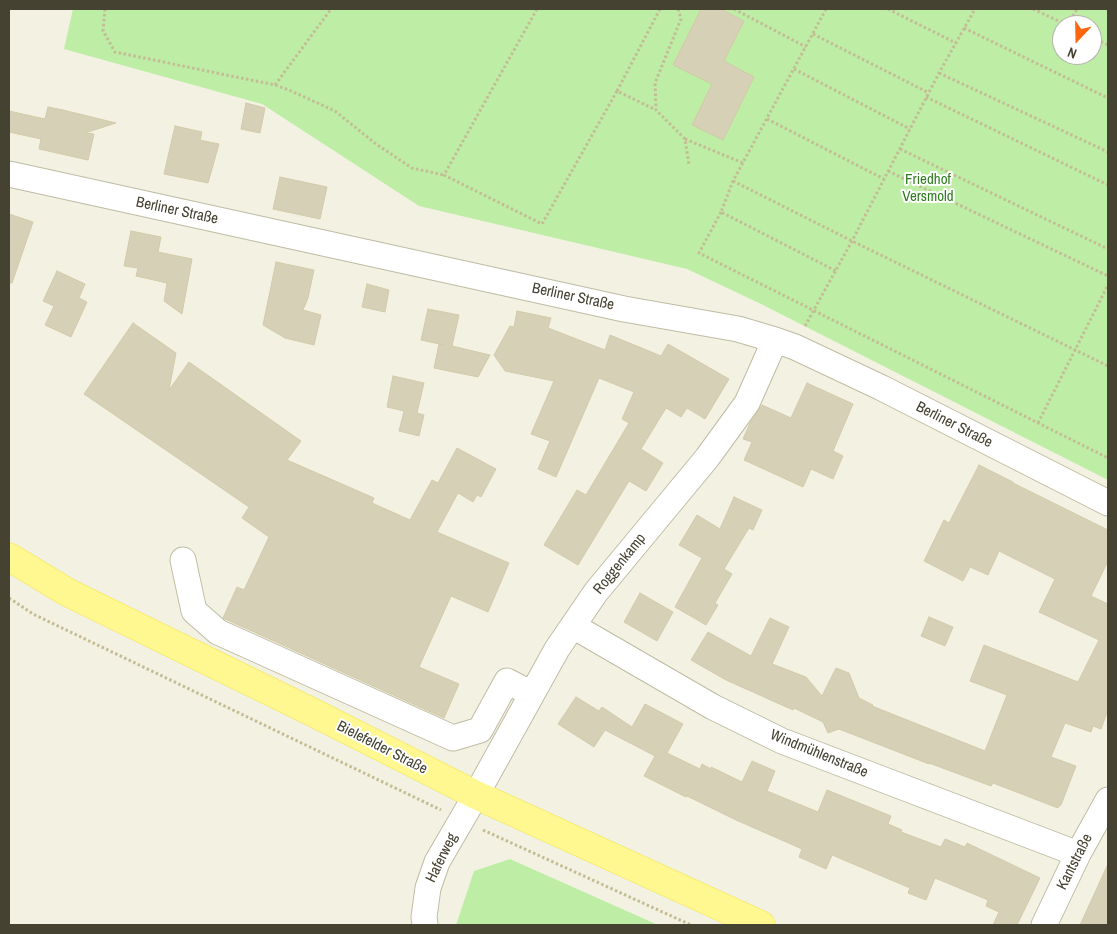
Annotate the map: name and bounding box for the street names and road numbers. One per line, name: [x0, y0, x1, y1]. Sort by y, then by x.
street label: Berliner Straße: [134, 194, 220, 228]
street label: Berliner Straße: [530, 280, 616, 314]
street label: Berliner Straße: [913, 398, 995, 452]
street label: Roggenkamp: [590, 530, 650, 598]
street label: Bielefelder Straße: [334, 717, 430, 779]
street label: Windmühlenstraße: [767, 726, 871, 782]
street label: Haferweg: [422, 830, 462, 886]
street label: Kantstraße: [1053, 831, 1097, 893]

